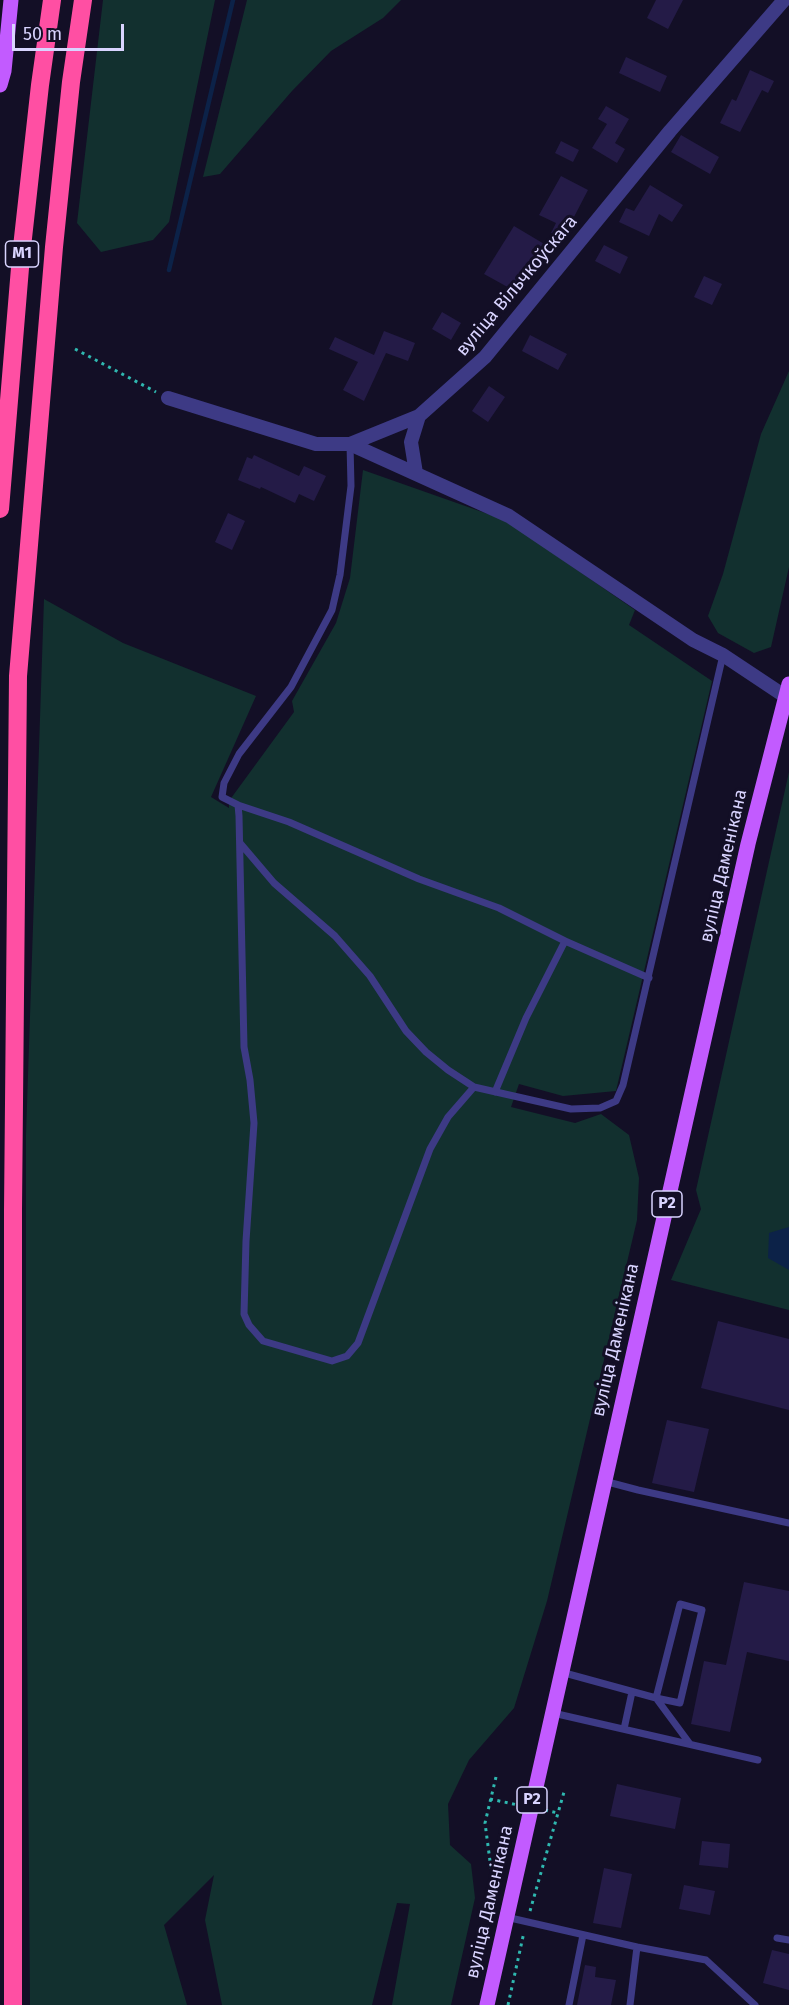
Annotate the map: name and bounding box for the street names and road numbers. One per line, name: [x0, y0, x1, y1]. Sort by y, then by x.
street label: вуліца Вільчкоўскага: [452, 211, 582, 361]
road number: М1: [5, 241, 38, 267]
street label: вуліца Даменікана: [696, 787, 752, 945]
road number: Р2: [652, 1191, 682, 1217]
street label: вуліца Даменікана: [588, 1261, 644, 1419]
road number: Р2: [517, 1787, 547, 1813]
street label: вуліца Даменікана: [462, 1823, 518, 1981]

